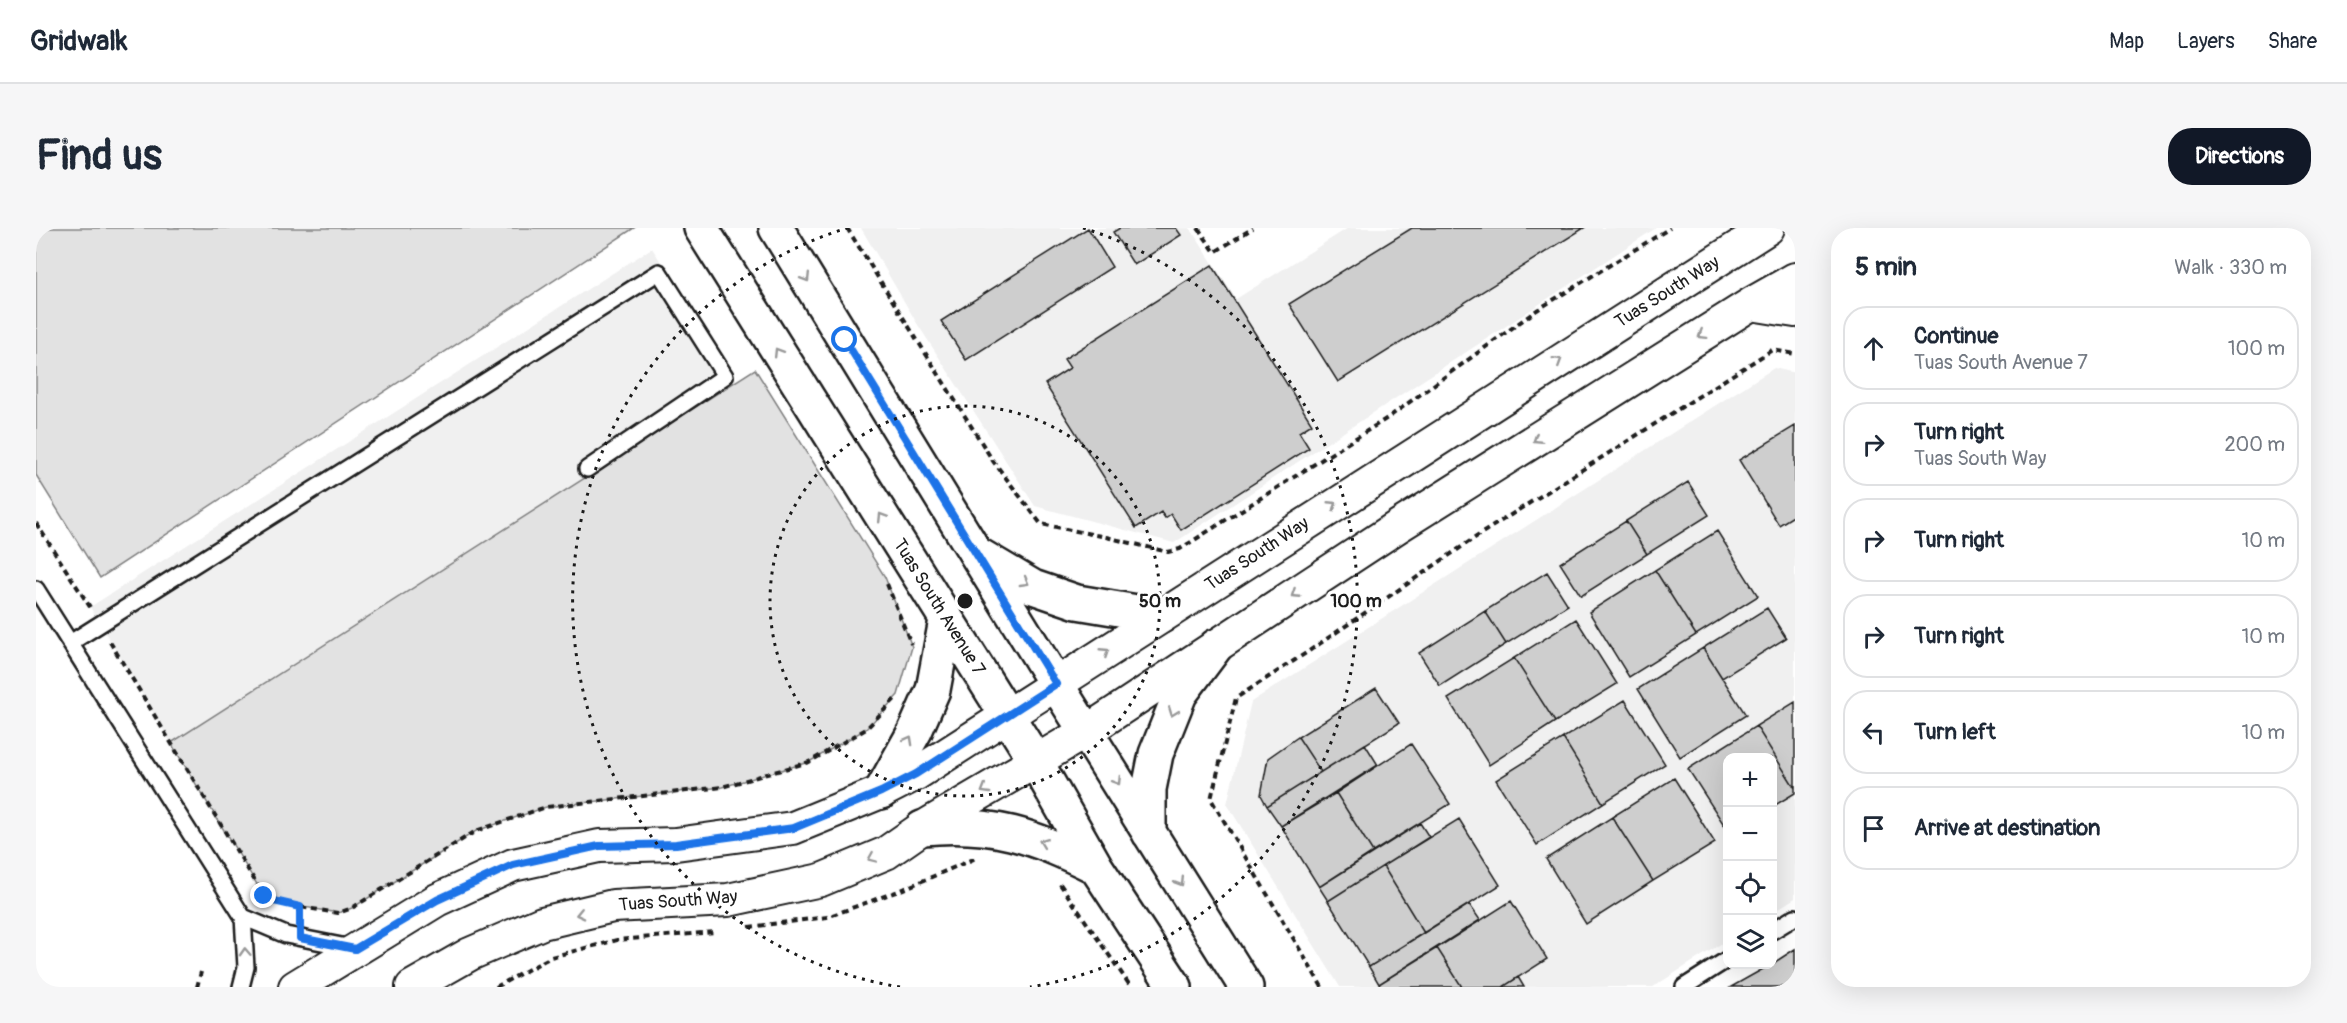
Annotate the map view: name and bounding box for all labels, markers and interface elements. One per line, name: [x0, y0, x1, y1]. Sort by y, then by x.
text: Gridwalk: [30, 24, 128, 59]
text: Map: [2109, 28, 2144, 55]
text: Layers: [2177, 28, 2235, 55]
text: Share: [2268, 28, 2317, 55]
button: Directions: [2168, 128, 2311, 185]
text: Find us: [36, 130, 162, 182]
street label: Tuas South Way: [1610, 251, 1724, 333]
text: 5 min: [1855, 251, 1917, 283]
text: Walk · 330 m: [2174, 255, 2287, 280]
one-way arrow: [799, 272, 811, 282]
text: Continue: [1914, 322, 1998, 350]
route start: [831, 326, 857, 352]
one-way arrow: [1698, 327, 1708, 339]
icon: ahead: [1857, 332, 1890, 365]
text: 100 m: [2228, 336, 2285, 361]
one-way arrow: [775, 347, 786, 358]
text: Tuas South Avenue 7: [1914, 350, 2088, 375]
one-way arrow: [1552, 357, 1562, 369]
text: Turn right: [1914, 418, 2004, 446]
icon: right: [1857, 428, 1890, 461]
one-way arrow: [1533, 432, 1544, 443]
text: 200 m: [2224, 432, 2285, 457]
text: Tuas South Way: [1914, 446, 2046, 471]
one-way arrow: [1327, 501, 1338, 512]
street label: Tuas South Way: [1201, 512, 1313, 596]
one-way arrow: [878, 513, 889, 524]
icon: right: [1857, 524, 1890, 557]
text: Turn right: [1914, 526, 2004, 554]
text: 10 m: [2241, 528, 2285, 553]
street label: Tuas South Avenue 7: [888, 535, 990, 680]
one-way arrow: [1019, 575, 1029, 587]
one-way arrow: [1291, 587, 1302, 598]
text: 50 m: [1139, 590, 1181, 613]
text: 100 m: [1330, 590, 1382, 613]
centre of rings: [955, 591, 975, 611]
icon: right: [1857, 620, 1890, 653]
text: Turn right: [1914, 622, 2004, 650]
text: 10 m: [2241, 624, 2285, 649]
one-way arrow: [1098, 648, 1109, 659]
one-way arrow: [1167, 707, 1180, 717]
icon: left: [1857, 716, 1890, 749]
text: Turn left: [1914, 718, 1996, 746]
text: 10 m: [2241, 720, 2285, 745]
one-way arrow: [902, 736, 913, 747]
map controls: [1723, 753, 1777, 969]
button: +: [1723, 753, 1777, 807]
one-way arrow: [1110, 775, 1122, 785]
one-way arrow: [981, 783, 991, 795]
button: −: [1723, 807, 1777, 861]
icon: arrive: [1857, 812, 1890, 845]
text: Arrive at destination: [1914, 814, 2100, 842]
one-way arrow: [1038, 837, 1049, 849]
one-way arrow: [868, 851, 879, 863]
button: locate: [1723, 861, 1777, 915]
one-way arrow: [1173, 876, 1185, 886]
route end: [250, 882, 276, 908]
street label: Tuas South Way: [618, 885, 739, 917]
one-way arrow: [575, 906, 585, 919]
button: layers: [1723, 915, 1777, 969]
one-way arrow: [239, 947, 252, 957]

